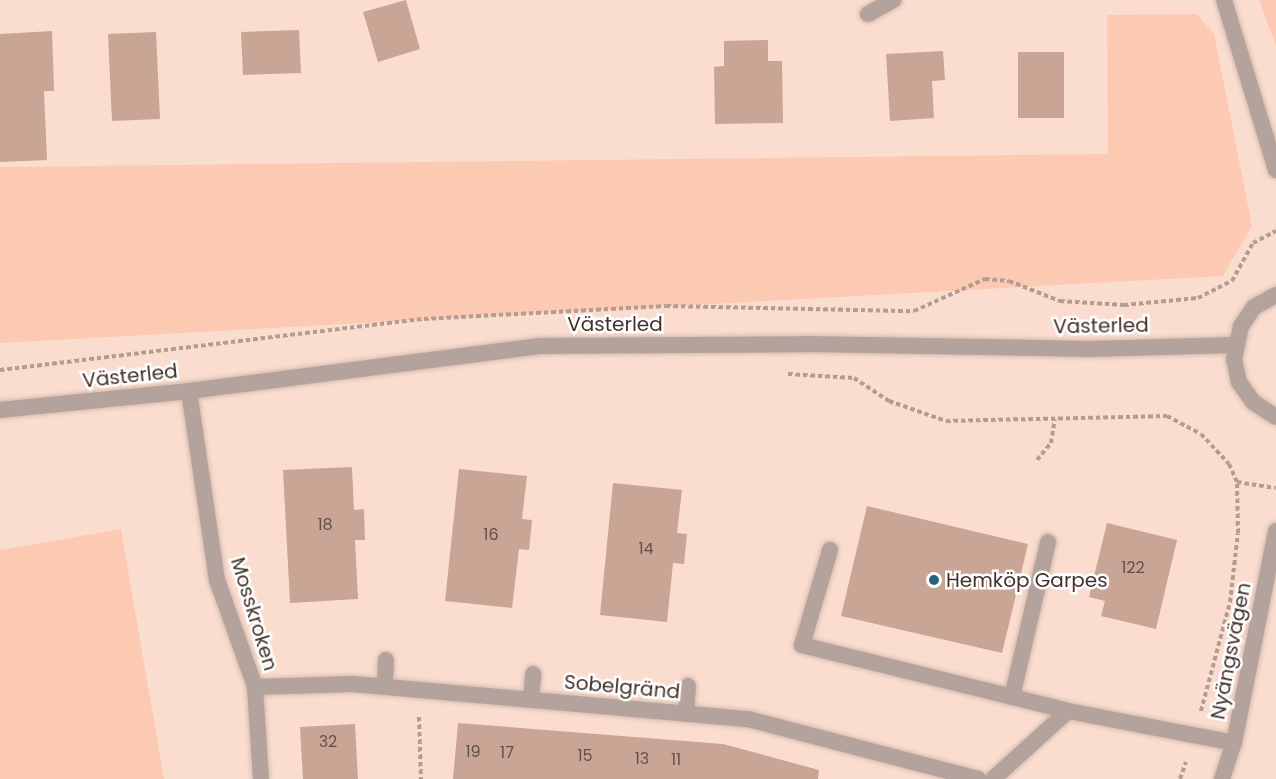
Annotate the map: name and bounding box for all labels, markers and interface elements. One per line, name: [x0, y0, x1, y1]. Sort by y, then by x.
street label: Västerled: [567, 312, 663, 336]
street label: Västerled: [1053, 313, 1149, 339]
street label: Västerled: [81, 359, 179, 393]
house number: 18: [317, 515, 333, 535]
house number: 16: [483, 525, 499, 545]
house number: 14: [638, 539, 654, 559]
street label: Mosskroken: [225, 555, 283, 673]
house number: 122: [1121, 558, 1145, 578]
place label: Hemköp Garpes: [946, 568, 1108, 592]
marker: Hemköp Garpes: [927, 573, 941, 587]
street label: Nyängsvägen: [1206, 580, 1256, 722]
street label: Sobelgränd: [563, 670, 681, 704]
house number: 32: [319, 732, 337, 752]
house number: 19: [465, 742, 481, 762]
house number: 17: [500, 743, 514, 763]
house number: 15: [577, 746, 593, 766]
house number: 13: [635, 749, 649, 769]
house number: 11: [671, 750, 681, 770]

